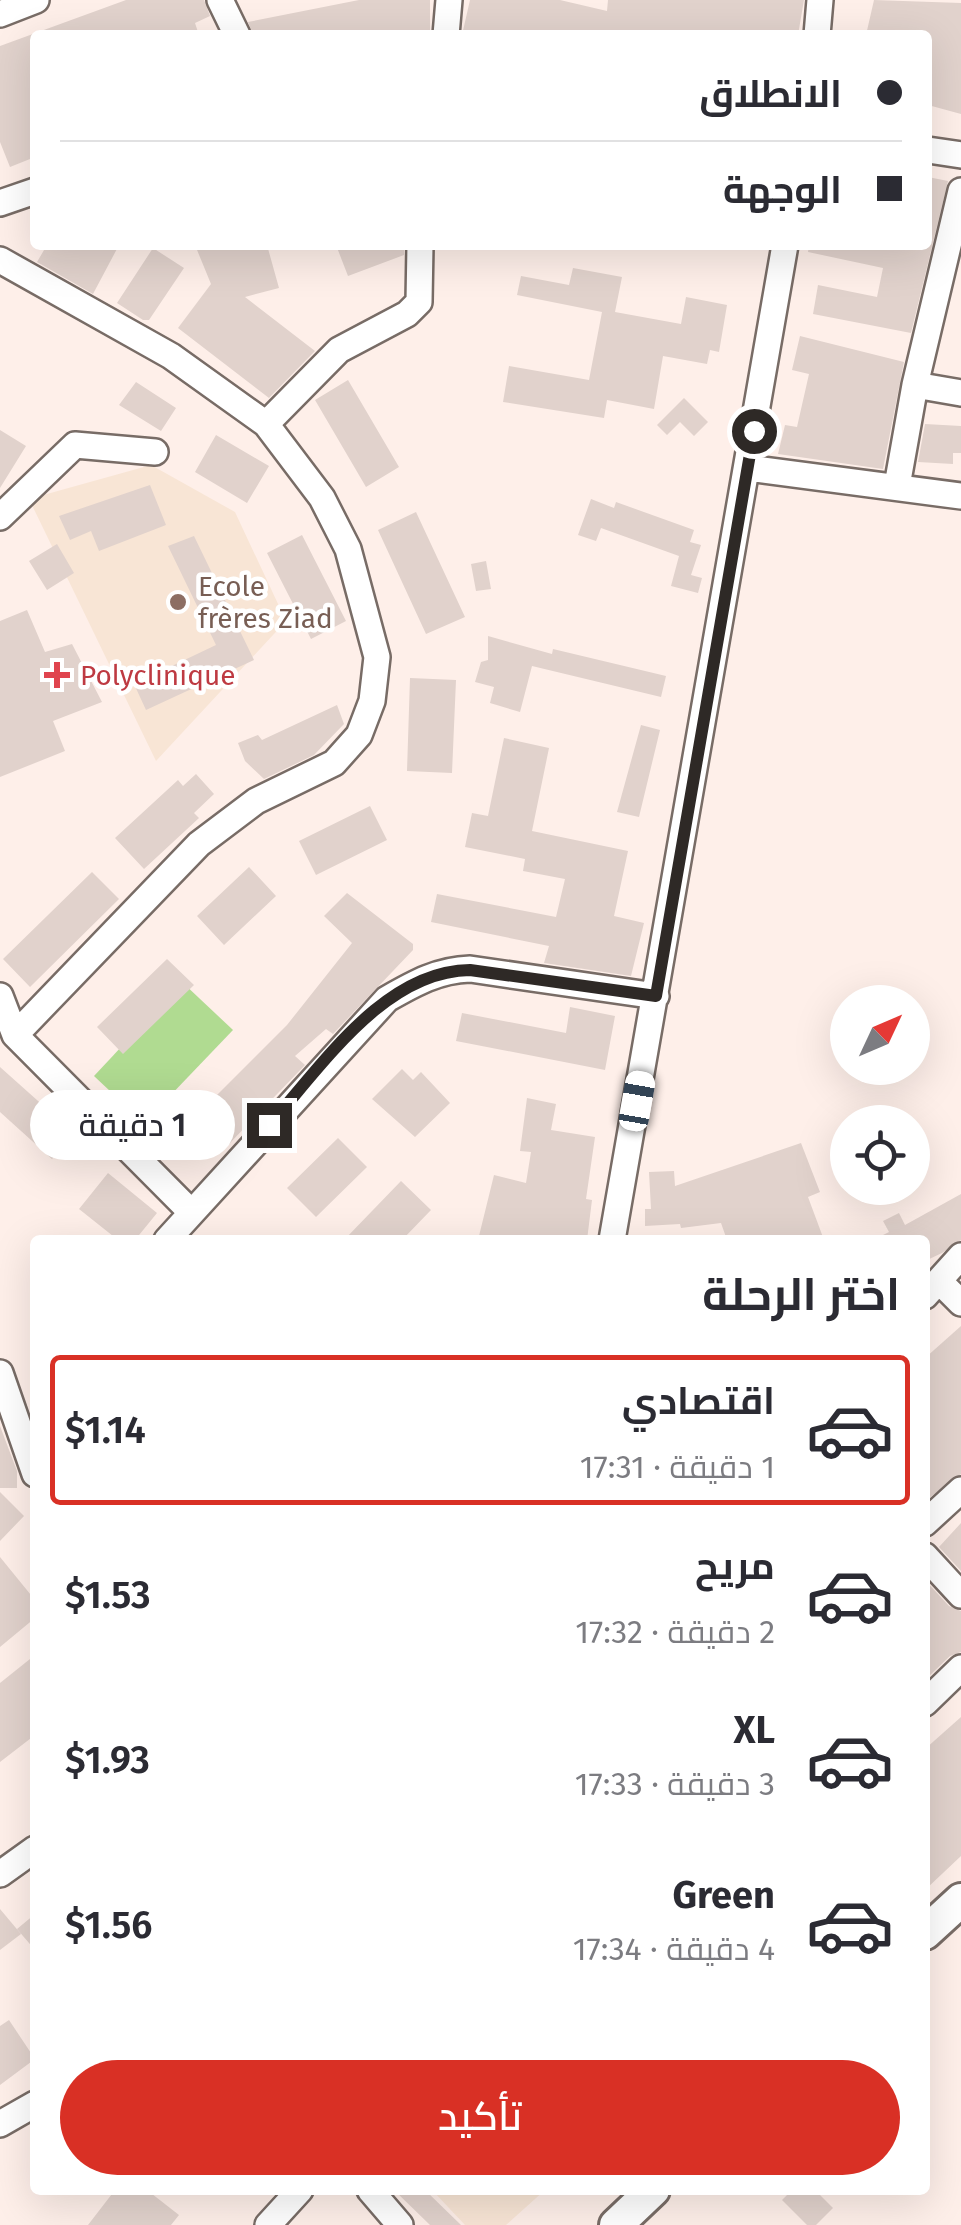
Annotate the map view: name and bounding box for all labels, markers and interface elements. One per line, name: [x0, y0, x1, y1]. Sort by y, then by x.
text: الانطلاق: [699, 71, 842, 117]
text: الوجهة: [723, 167, 842, 213]
route start: [732, 409, 777, 454]
place label: Ecole frères Ziad: [198, 570, 333, 635]
marker: Ecole frères Ziad: [167, 591, 189, 613]
place label: Polyclinique: [80, 659, 235, 692]
marker: Polyclinique: [44, 662, 70, 688]
north arrow: [830, 985, 930, 1085]
map controls: [830, 985, 930, 1205]
car: [617, 1069, 657, 1133]
callout: 1 دقيقة: [29, 1090, 234, 1160]
route end: [247, 1103, 292, 1148]
button: locate: [830, 1105, 930, 1205]
text: 1 دقيقة: [79, 1106, 186, 1144]
text: اختر الرحلة: [702, 1268, 900, 1322]
text: اقتصادي: [622, 1378, 775, 1424]
icon: car: [805, 1385, 895, 1475]
text: $1.14: [65, 1407, 146, 1453]
text: 1 دقيقة · 17:31: [580, 1448, 775, 1486]
text: مريح: [695, 1543, 775, 1589]
icon: car: [805, 1550, 895, 1640]
text: $1.53: [65, 1572, 151, 1618]
text: 2 دقيقة · 17:32: [575, 1613, 775, 1651]
text: XL: [733, 1707, 775, 1753]
icon: car: [805, 1715, 895, 1805]
text: $1.93: [65, 1737, 150, 1783]
text: 3 دقيقة · 17:33: [575, 1765, 775, 1803]
text: Green: [673, 1872, 775, 1918]
icon: car: [805, 1880, 895, 1970]
text: $1.56: [65, 1902, 152, 1948]
text: 4 دقيقة · 17:34: [573, 1930, 775, 1968]
button: تأكيد: [60, 2060, 900, 2175]

